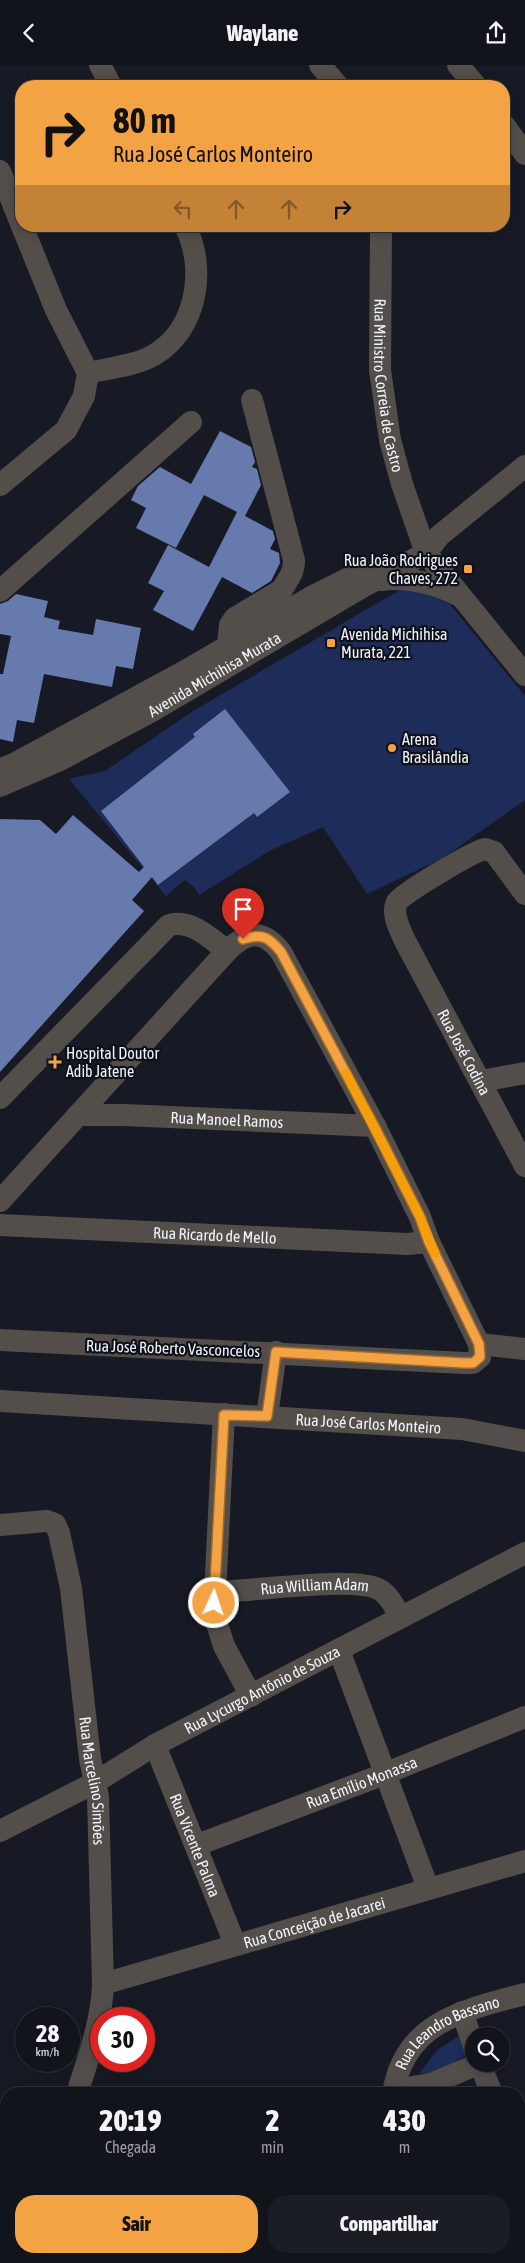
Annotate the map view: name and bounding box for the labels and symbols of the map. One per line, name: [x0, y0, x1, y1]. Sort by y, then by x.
street label: Rua Ministro Correia de Castro: [371, 298, 407, 474]
place label: Rua João Rodrigues Chaves, 272: [344, 551, 458, 587]
marker: Rua João Rodrigues Chaves, 272: [462, 563, 474, 575]
place label: Avenida Michihisa Murata, 221: [341, 625, 447, 661]
street label: Avenida Michihisa Murata: [145, 628, 284, 720]
marker: Avenida Michihisa Murata, 221: [325, 637, 337, 649]
place label: Arena Brasilândia: [402, 730, 469, 766]
marker: Arena Brasilândia: [386, 742, 398, 754]
pin: [222, 888, 264, 939]
street label: Rua José Codina: [434, 1006, 494, 1098]
place label: Hospital Doutor Adib Jatene: [66, 1044, 159, 1080]
marker: Hospital Doutor Adib Jatene: [48, 1055, 62, 1069]
street label: Rua Manoel Ramos: [170, 1108, 284, 1131]
street label: Rua Ricardo de Mello: [153, 1223, 277, 1247]
street label: Rua José Roberto Vasconcelos: [86, 1336, 261, 1360]
street label: Rua José Carlos Monteiro: [295, 1410, 442, 1437]
street label: Rua William Adam: [260, 1575, 370, 1598]
position arrow: [187, 1576, 239, 1628]
street label: Rua Lycurgo Antônio de Souza: [181, 1642, 343, 1737]
street label: Rua Marcelino Simões: [76, 1716, 108, 1846]
street label: Rua Emílio Monassa: [304, 1753, 419, 1812]
street label: Rua Vicente Palma: [166, 1791, 224, 1900]
street label: Rua Conceição de Jacarei: [241, 1893, 387, 1952]
street label: Rua Leandro Bassano: [391, 1992, 501, 2072]
speed limit sign: 30: [90, 2007, 155, 2072]

